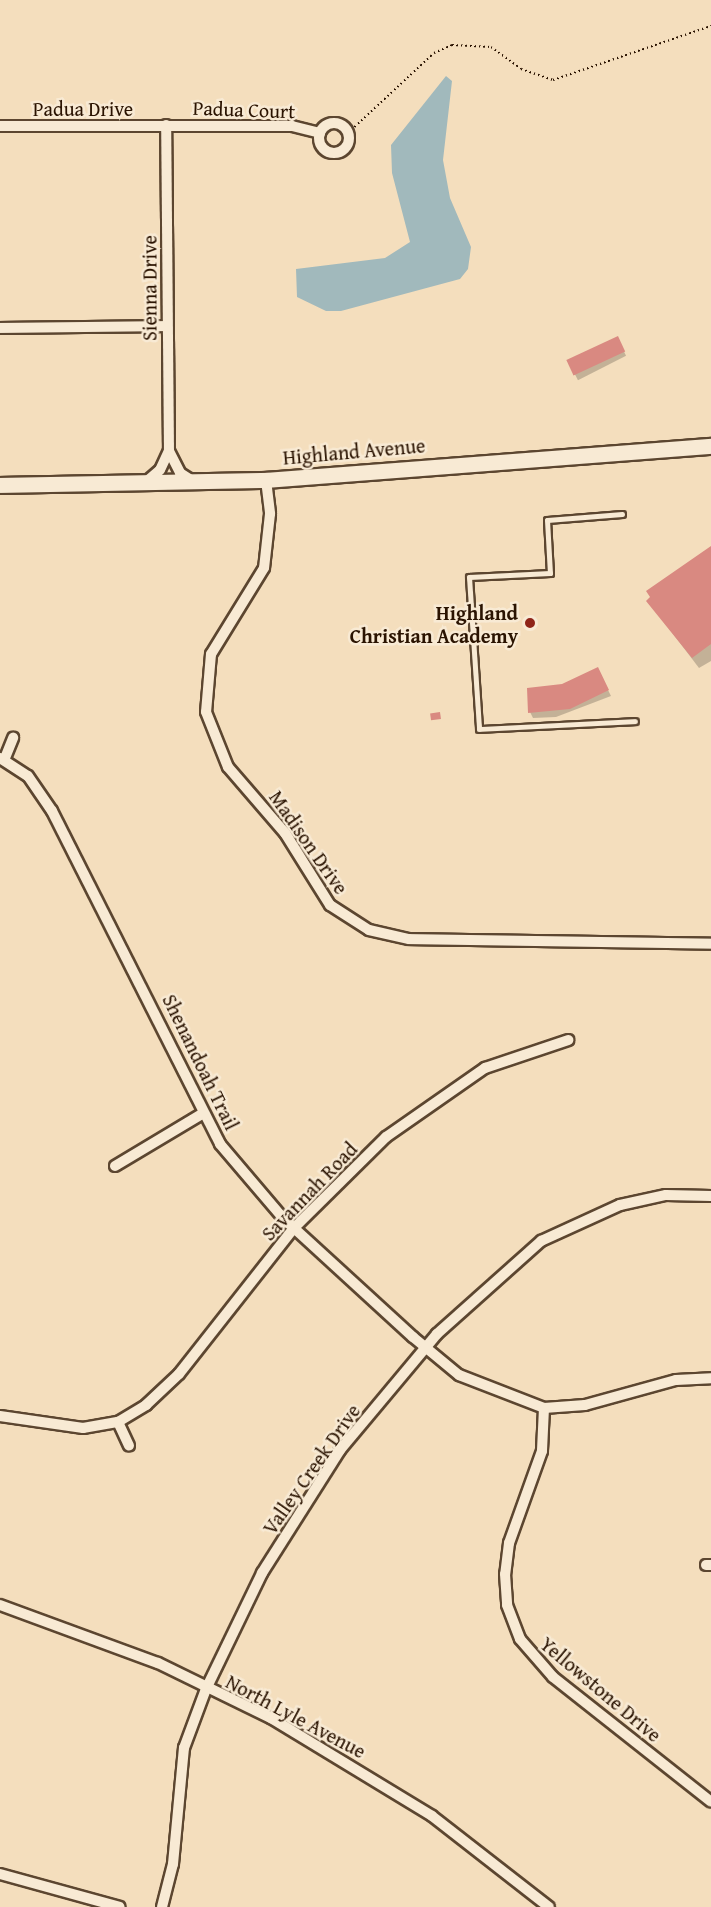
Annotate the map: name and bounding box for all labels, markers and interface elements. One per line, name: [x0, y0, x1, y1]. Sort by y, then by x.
street label: Padua Court: [192, 95, 296, 123]
street label: Padua Drive: [33, 96, 133, 120]
street label: Sienna Drive: [137, 235, 161, 341]
street label: Highland Avenue: [282, 433, 426, 469]
place label: Highland Christian Academy: [350, 600, 518, 647]
marker: Highland Christian Academy: [523, 616, 537, 630]
street label: Madison Drive: [265, 786, 353, 898]
street label: Shenandoah Trail: [158, 990, 244, 1134]
street label: Savannah Road: [256, 1137, 362, 1245]
street label: Valley Creek Drive: [257, 1399, 365, 1539]
street label: Yellowstone Drive: [536, 1631, 666, 1747]
street label: North Lyle Avenue: [222, 1669, 370, 1763]

